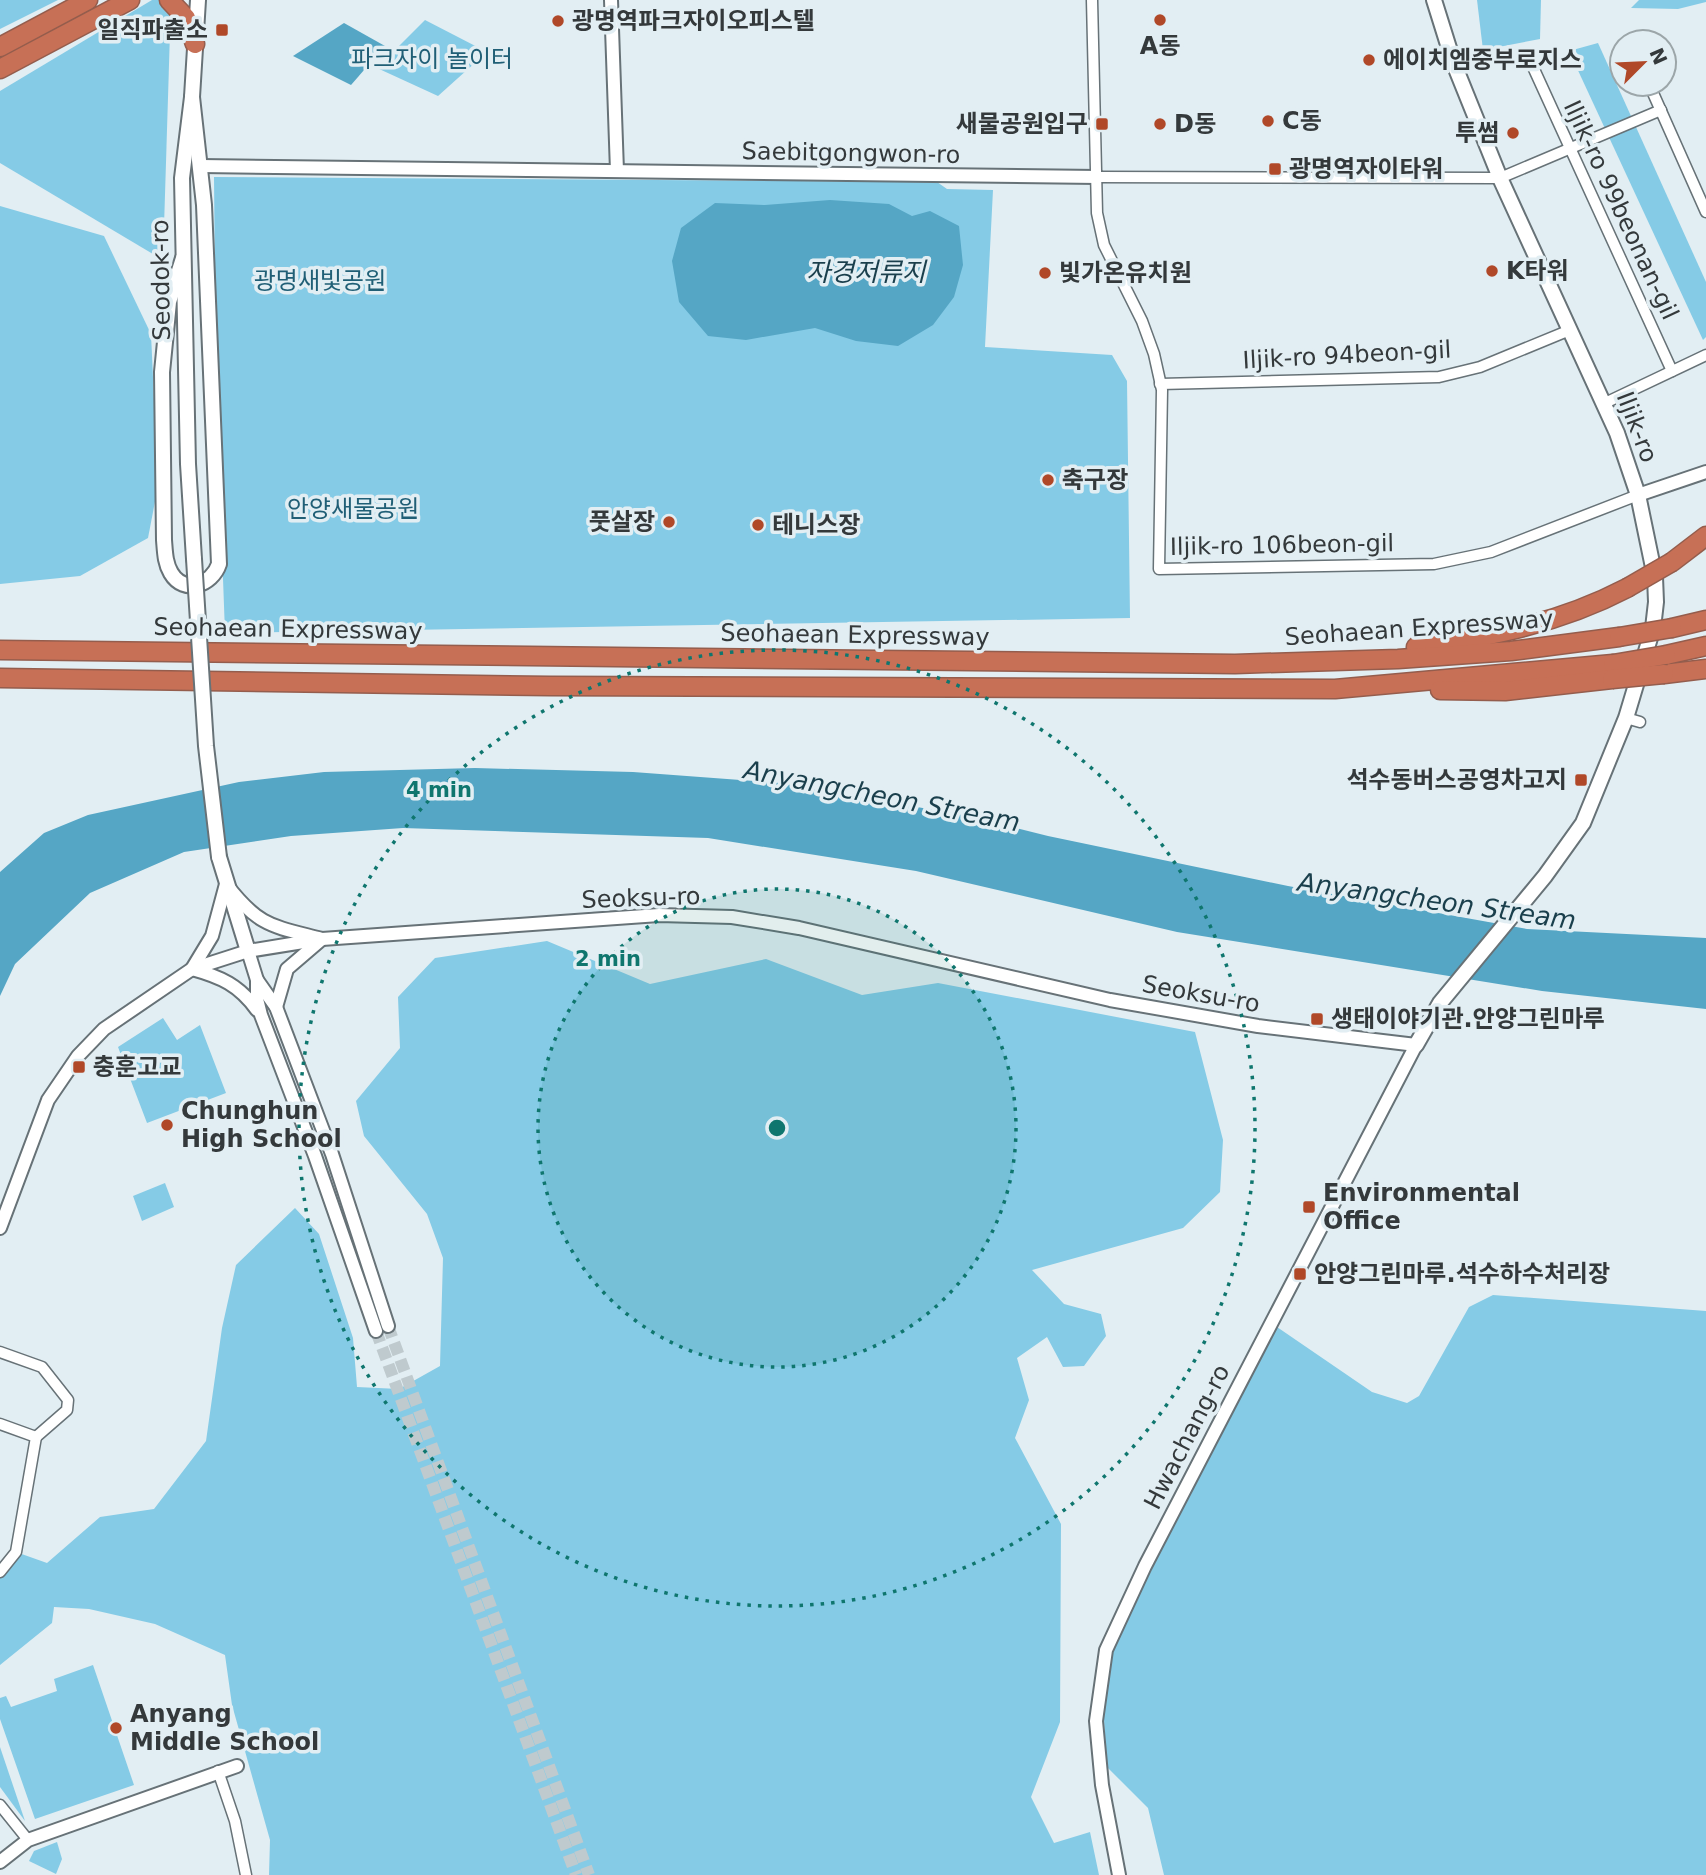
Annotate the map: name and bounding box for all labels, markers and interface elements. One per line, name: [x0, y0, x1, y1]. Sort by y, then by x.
place label: 광명역파크자이오피스텔: [572, 7, 815, 35]
marker: A동: [1152, 12, 1168, 28]
marker: 광명역파크자이오피스텔: [550, 13, 566, 29]
place label: 일직파출소: [98, 16, 208, 44]
marker: 일직파출소: [214, 22, 230, 38]
north arrow: [1608, 28, 1678, 98]
place label: A동: [1140, 32, 1180, 60]
text: N: [1645, 44, 1672, 68]
park label: 파크자이 놀이터: [351, 45, 513, 73]
place label: 에이치엠중부로지스: [1383, 46, 1582, 74]
marker: 에이치엠중부로지스: [1361, 52, 1377, 68]
street label: Iljik-ro 99beonan-gil: [1558, 96, 1684, 324]
place label: C동: [1282, 107, 1322, 135]
place label: 새물공원입구: [956, 110, 1088, 138]
place label: D동: [1174, 110, 1216, 138]
marker: C동: [1260, 113, 1276, 129]
marker: 새물공원입구: [1094, 116, 1110, 132]
marker: D동: [1152, 116, 1168, 132]
place label: 투썸: [1455, 119, 1499, 147]
marker: 투썸: [1505, 125, 1521, 141]
street label: Saebitgongwon-ro: [741, 137, 961, 169]
place label: 광명역자이타워: [1289, 155, 1444, 183]
marker: 광명역자이타워: [1267, 161, 1283, 177]
street label: Seodok-ro: [146, 219, 176, 341]
water label: 자경저류지: [806, 257, 928, 287]
place label: K타워: [1506, 257, 1569, 285]
place label: 빛가온유치원: [1059, 259, 1191, 287]
marker: K타워: [1484, 263, 1500, 279]
marker: 빛가온유치원: [1037, 265, 1053, 281]
park label: 광명새빛공원: [254, 267, 386, 295]
street label: Iljik-ro 94beon-gil: [1242, 336, 1452, 374]
street label: Iljik-ro: [1611, 388, 1663, 466]
place label: 축구장: [1062, 466, 1128, 494]
marker: 축구장: [1040, 472, 1056, 488]
park label: 안양새물공원: [287, 495, 419, 523]
place label: 풋살장: [589, 508, 655, 536]
place label: 테니스장: [772, 511, 860, 539]
marker: 풋살장: [661, 514, 677, 530]
marker: 테니스장: [750, 517, 766, 533]
street label: Iljik-ro 106beon-gil: [1170, 529, 1394, 561]
street label: Seohaean Expressway: [1284, 605, 1554, 651]
street label: Seohaean Expressway: [153, 613, 423, 645]
street label: Seohaean Expressway: [720, 619, 990, 651]
water label: Anyangcheon Stream: [739, 754, 1023, 837]
place label: 석수동버스공영차고지: [1346, 766, 1567, 794]
marker: 석수동버스공영차고지: [1573, 772, 1589, 788]
text: 4 min: [406, 778, 472, 802]
water label: Anyangcheon Stream: [1294, 866, 1578, 935]
street label: Seoksu-ro: [581, 882, 701, 914]
text: 2 min: [575, 947, 641, 971]
street label: Seoksu-ro: [1140, 970, 1262, 1018]
place label: 생태이야기관.안양그린마루: [1331, 1005, 1605, 1033]
marker: 생태이야기관.안양그린마루: [1309, 1011, 1325, 1027]
place label: 충훈고교: [93, 1053, 181, 1081]
marker: 충훈고교: [71, 1059, 87, 1075]
place label: Chunghun High School: [181, 1097, 342, 1153]
centre of rings: [765, 1116, 789, 1140]
marker: Chunghun High School: [159, 1117, 175, 1133]
place label: Environmental Office: [1323, 1179, 1520, 1235]
marker: Environmental Office: [1301, 1199, 1317, 1215]
place label: 안양그린마루.석수하수처리장: [1314, 1260, 1610, 1288]
marker: 안양그린마루.석수하수처리장: [1292, 1266, 1308, 1282]
street label: Hwachang-ro: [1139, 1360, 1235, 1514]
place label: Anyang Middle School: [130, 1700, 319, 1756]
marker: Anyang Middle School: [108, 1720, 124, 1736]

